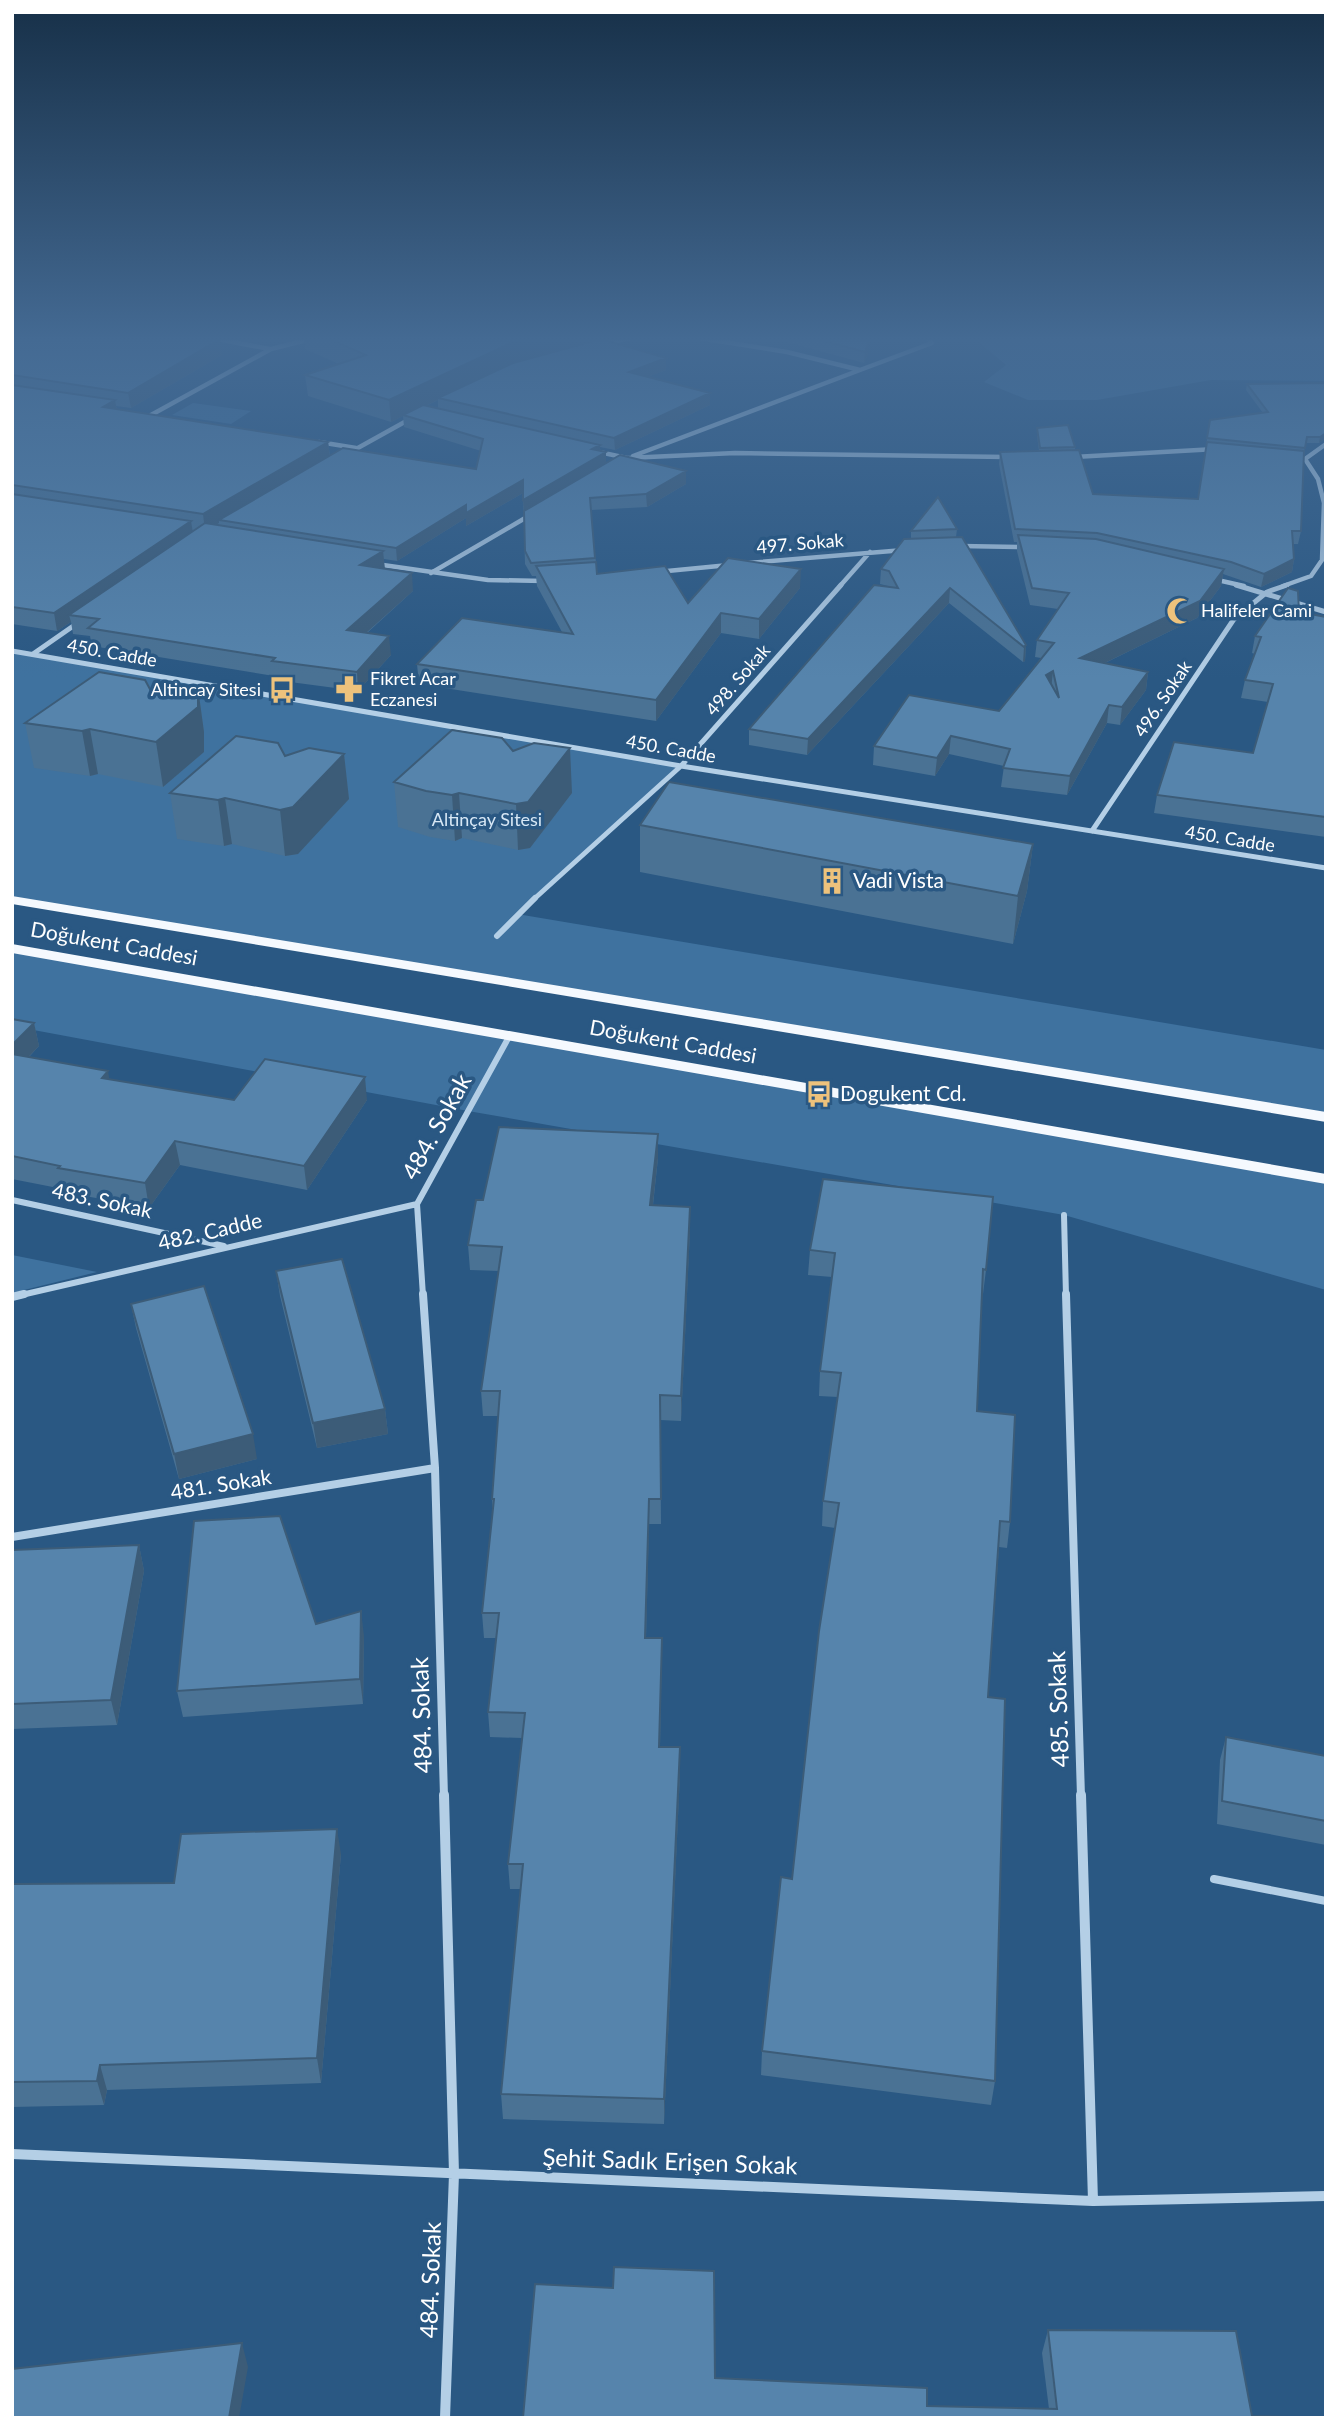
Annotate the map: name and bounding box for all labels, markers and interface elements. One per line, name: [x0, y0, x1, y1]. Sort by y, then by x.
street label: 497. Sokak: [755, 528, 845, 558]
mosque icon: Halifeler Cami: [1165, 596, 1195, 626]
place label: Halifeler Cami: [1201, 599, 1312, 621]
street label: 450. Cadde: [66, 633, 159, 671]
street label: 498. Sokak: [700, 639, 775, 720]
street label: 496. Sokak: [1129, 655, 1196, 741]
place label: Fikret Acar Eczanesi: [370, 667, 456, 710]
pharmacy icon: Fikret Acar Eczanesi: [334, 674, 364, 704]
bus stop icon: Altincay Sitesi: [267, 675, 297, 705]
place label: Altincay Sitesi: [151, 678, 261, 700]
street label: 450. Cadde: [625, 729, 718, 767]
park label: Altinçay Sitesi: [432, 808, 542, 830]
street label: 450. Cadde: [1184, 820, 1277, 856]
building icon: Vadi Vista: [817, 866, 847, 896]
place label: Vadi Vista: [853, 867, 944, 892]
street label: Doğukent Caddesi: [29, 916, 200, 970]
street label: Doğukent Caddesi: [588, 1014, 759, 1068]
street label: 484. Sokak: [395, 1068, 477, 1184]
bus stop icon: Dogukent Cd.: [804, 1079, 834, 1109]
place label: Dogukent Cd.: [840, 1080, 967, 1105]
street label: 483. Sokak: [50, 1177, 155, 1222]
street label: 482. Cadde: [155, 1206, 264, 1255]
street label: 481. Sokak: [168, 1463, 273, 1504]
street label: 485. Sokak: [1041, 1650, 1074, 1768]
street label: 484. Sokak: [404, 1656, 437, 1774]
street label: Şehit Sadık Erişen Sokak: [542, 2142, 799, 2179]
street label: 484. Sokak: [413, 2220, 446, 2339]

